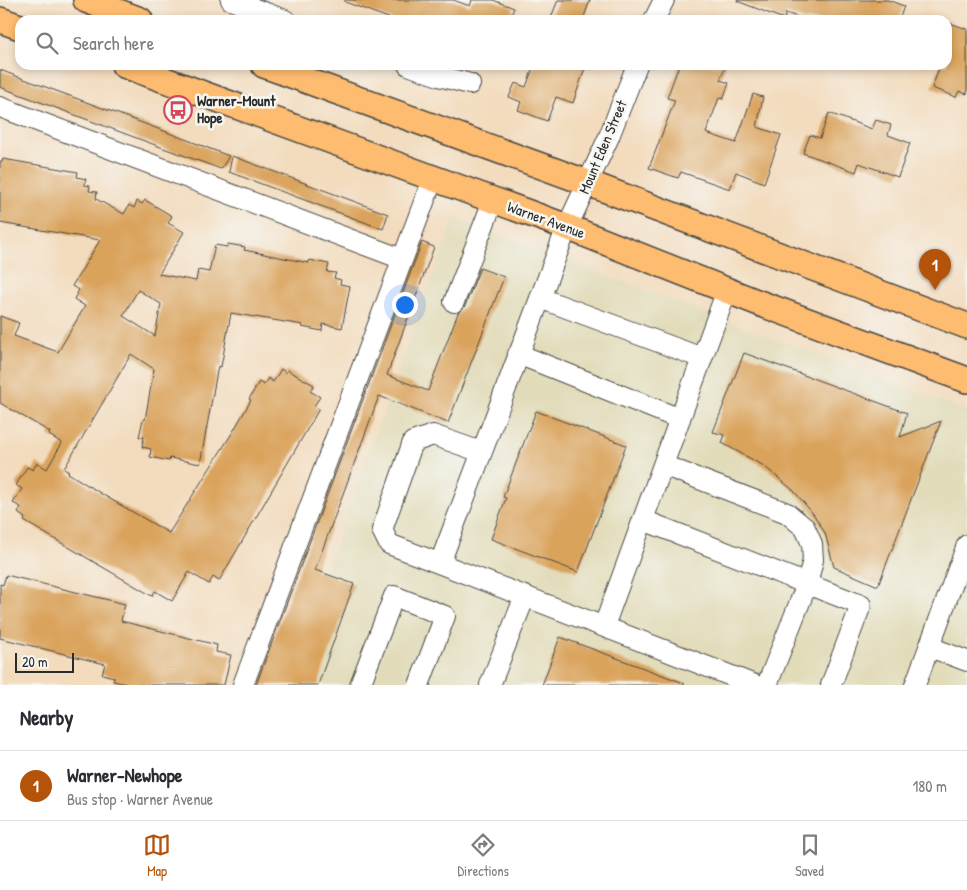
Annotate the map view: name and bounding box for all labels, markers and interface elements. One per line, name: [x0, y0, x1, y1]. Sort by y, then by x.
search box: [15, 15, 952, 70]
icon: search: [33, 29, 61, 57]
text: Search here: [73, 30, 154, 56]
place label: Warner-Mount Hope: [197, 90, 276, 129]
bus stop icon: Warner-Mount Hope: [163, 95, 193, 125]
street label: Mount Eden Street: [573, 96, 632, 197]
street label: Warner Avenue: [505, 196, 588, 243]
pin: 1: [919, 249, 951, 290]
your location: [392, 292, 418, 318]
scale bar: [15, 650, 74, 673]
text: 20 m: [22, 652, 48, 671]
text: Nearby: [20, 703, 73, 732]
text: Warner-Newhope: [67, 762, 182, 788]
text: 1: [33, 775, 39, 797]
text: 180 m: [913, 775, 947, 797]
text: Bus stop · Warner Avenue: [67, 788, 213, 810]
tab: Map: [143, 831, 171, 880]
tab: Directions: [457, 831, 509, 880]
tab: Saved: [795, 831, 824, 880]

